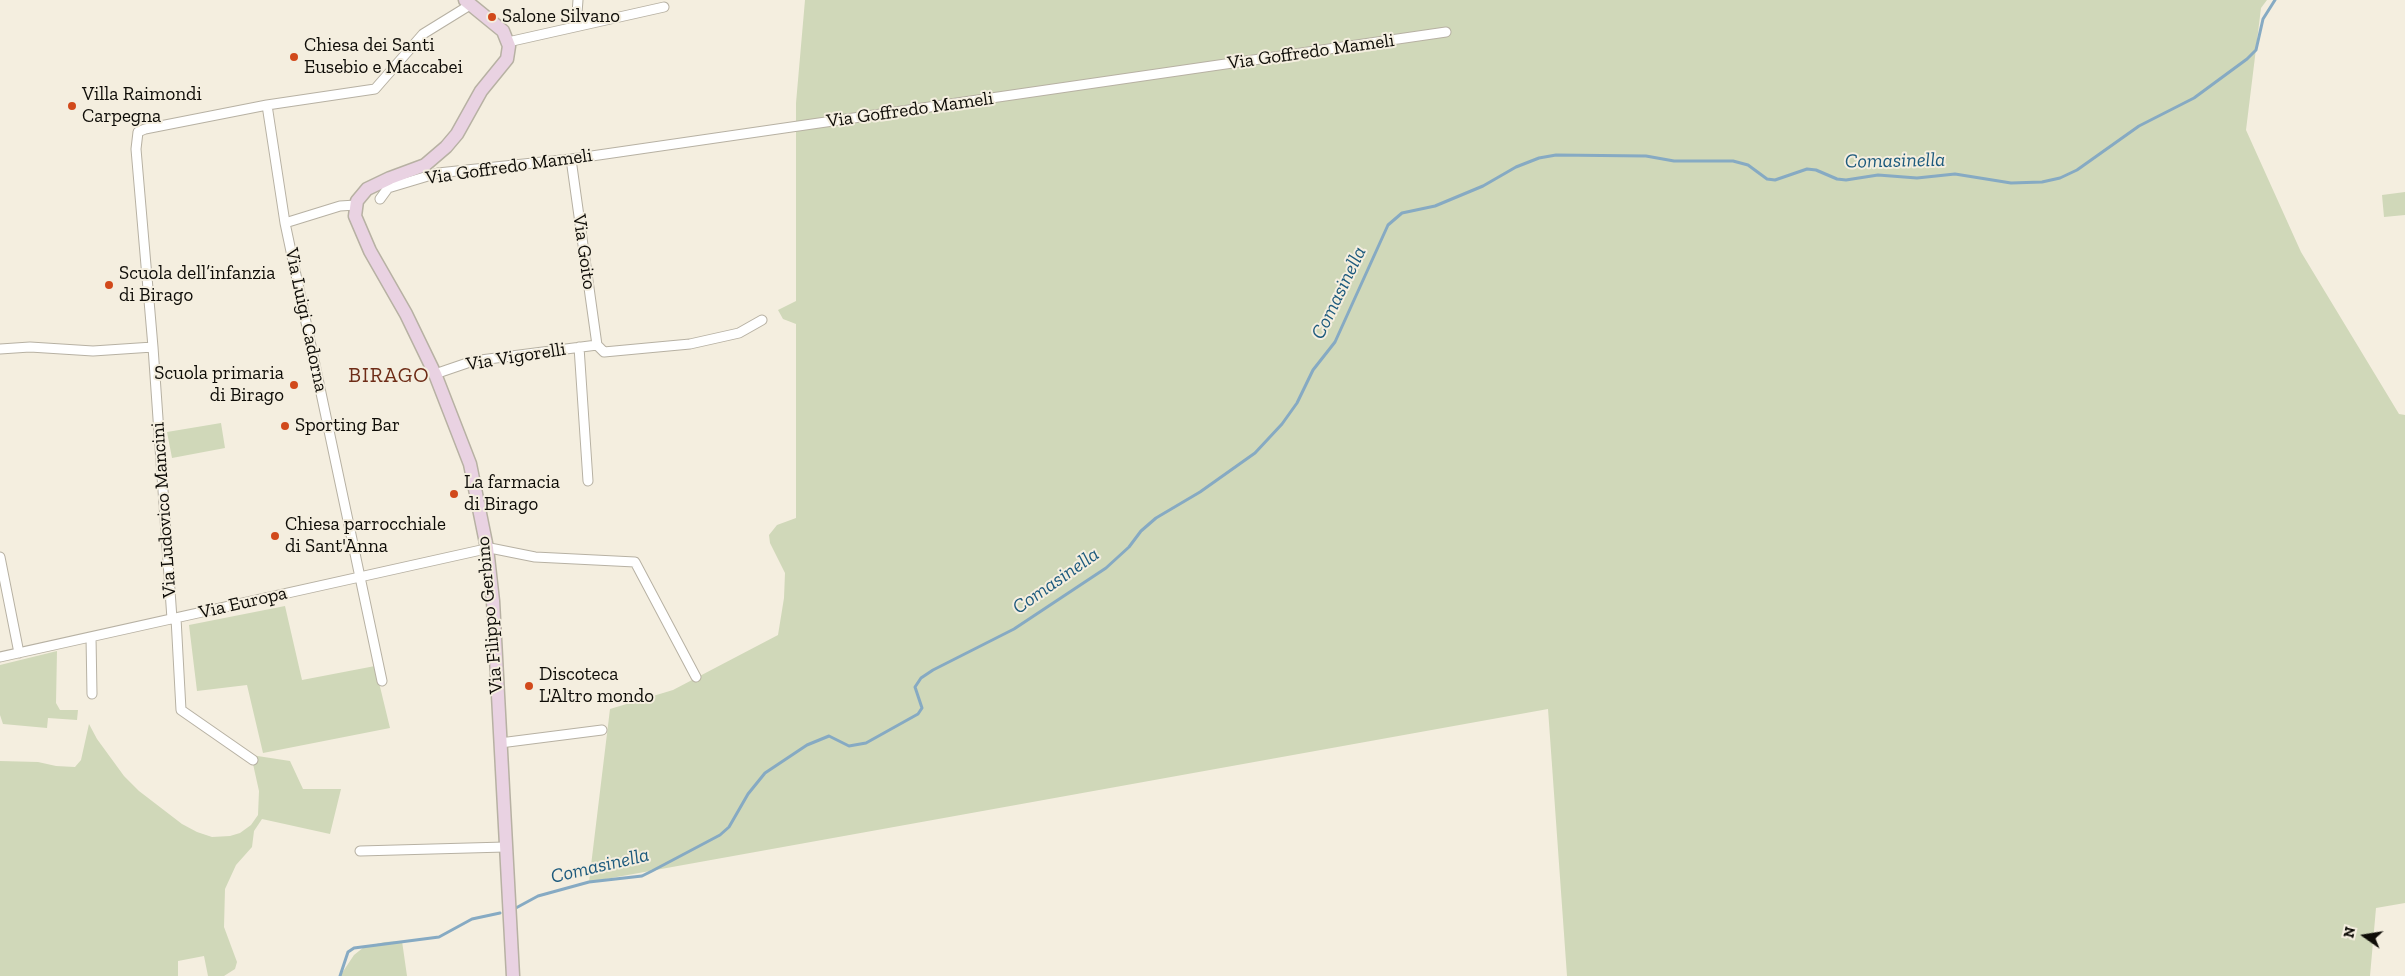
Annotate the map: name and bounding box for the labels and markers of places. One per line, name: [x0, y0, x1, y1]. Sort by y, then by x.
place label: Salone Silvano: [502, 6, 620, 28]
marker: Salone Silvano: [486, 11, 498, 23]
place label: Chiesa dei Santi Eusebio e Maccabei: [304, 35, 463, 79]
marker: Chiesa dei Santi Eusebio e Maccabei: [288, 51, 300, 63]
place label: Villa Raimondi Carpegna: [82, 84, 202, 128]
marker: Villa Raimondi Carpegna: [66, 100, 78, 112]
place label: Scuola dell’infanzia di Birago: [119, 263, 275, 307]
marker: Scuola dell’infanzia di Birago: [103, 279, 115, 291]
place label: Scuola primaria di Birago: [154, 363, 284, 407]
marker: Scuola primaria di Birago: [288, 379, 300, 391]
place label: Sporting Bar: [295, 415, 400, 437]
marker: Sporting Bar: [279, 420, 291, 432]
place label: La farmacia di Birago: [464, 472, 560, 516]
marker: La farmacia di Birago: [448, 488, 460, 500]
place label: Chiesa parrocchiale di Sant'Anna: [285, 514, 446, 558]
marker: Chiesa parrocchiale di Sant'Anna: [269, 530, 281, 542]
place label: Discoteca L'Altro mondo: [539, 664, 654, 708]
marker: Discoteca L'Altro mondo: [523, 680, 535, 692]

